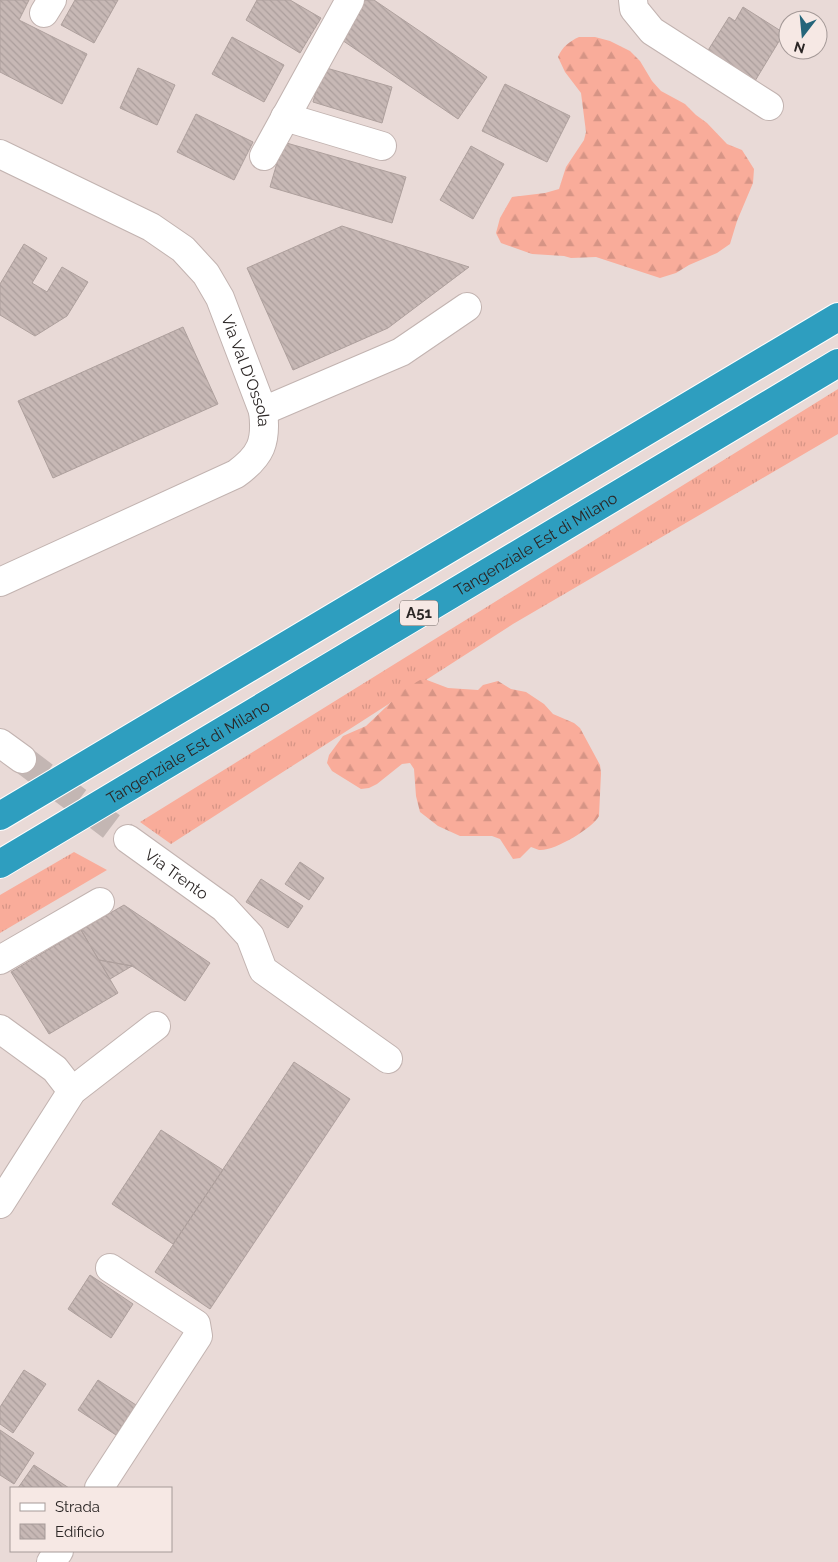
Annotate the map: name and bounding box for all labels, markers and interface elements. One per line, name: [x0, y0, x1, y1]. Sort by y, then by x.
north arrow: [778, 10, 828, 60]
text: N: [792, 38, 807, 57]
street label: Via Val D'Ossola: [218, 312, 274, 427]
street label: Tangenziale Est di Milano: [451, 488, 621, 600]
road number: A51: [400, 600, 438, 626]
street label: Tangenziale Est di Milano: [103, 696, 273, 808]
street label: Via Trento: [141, 845, 212, 903]
legend: [10, 1487, 172, 1552]
text: Strada: [55, 1498, 100, 1516]
text: Edificio: [55, 1523, 105, 1541]

